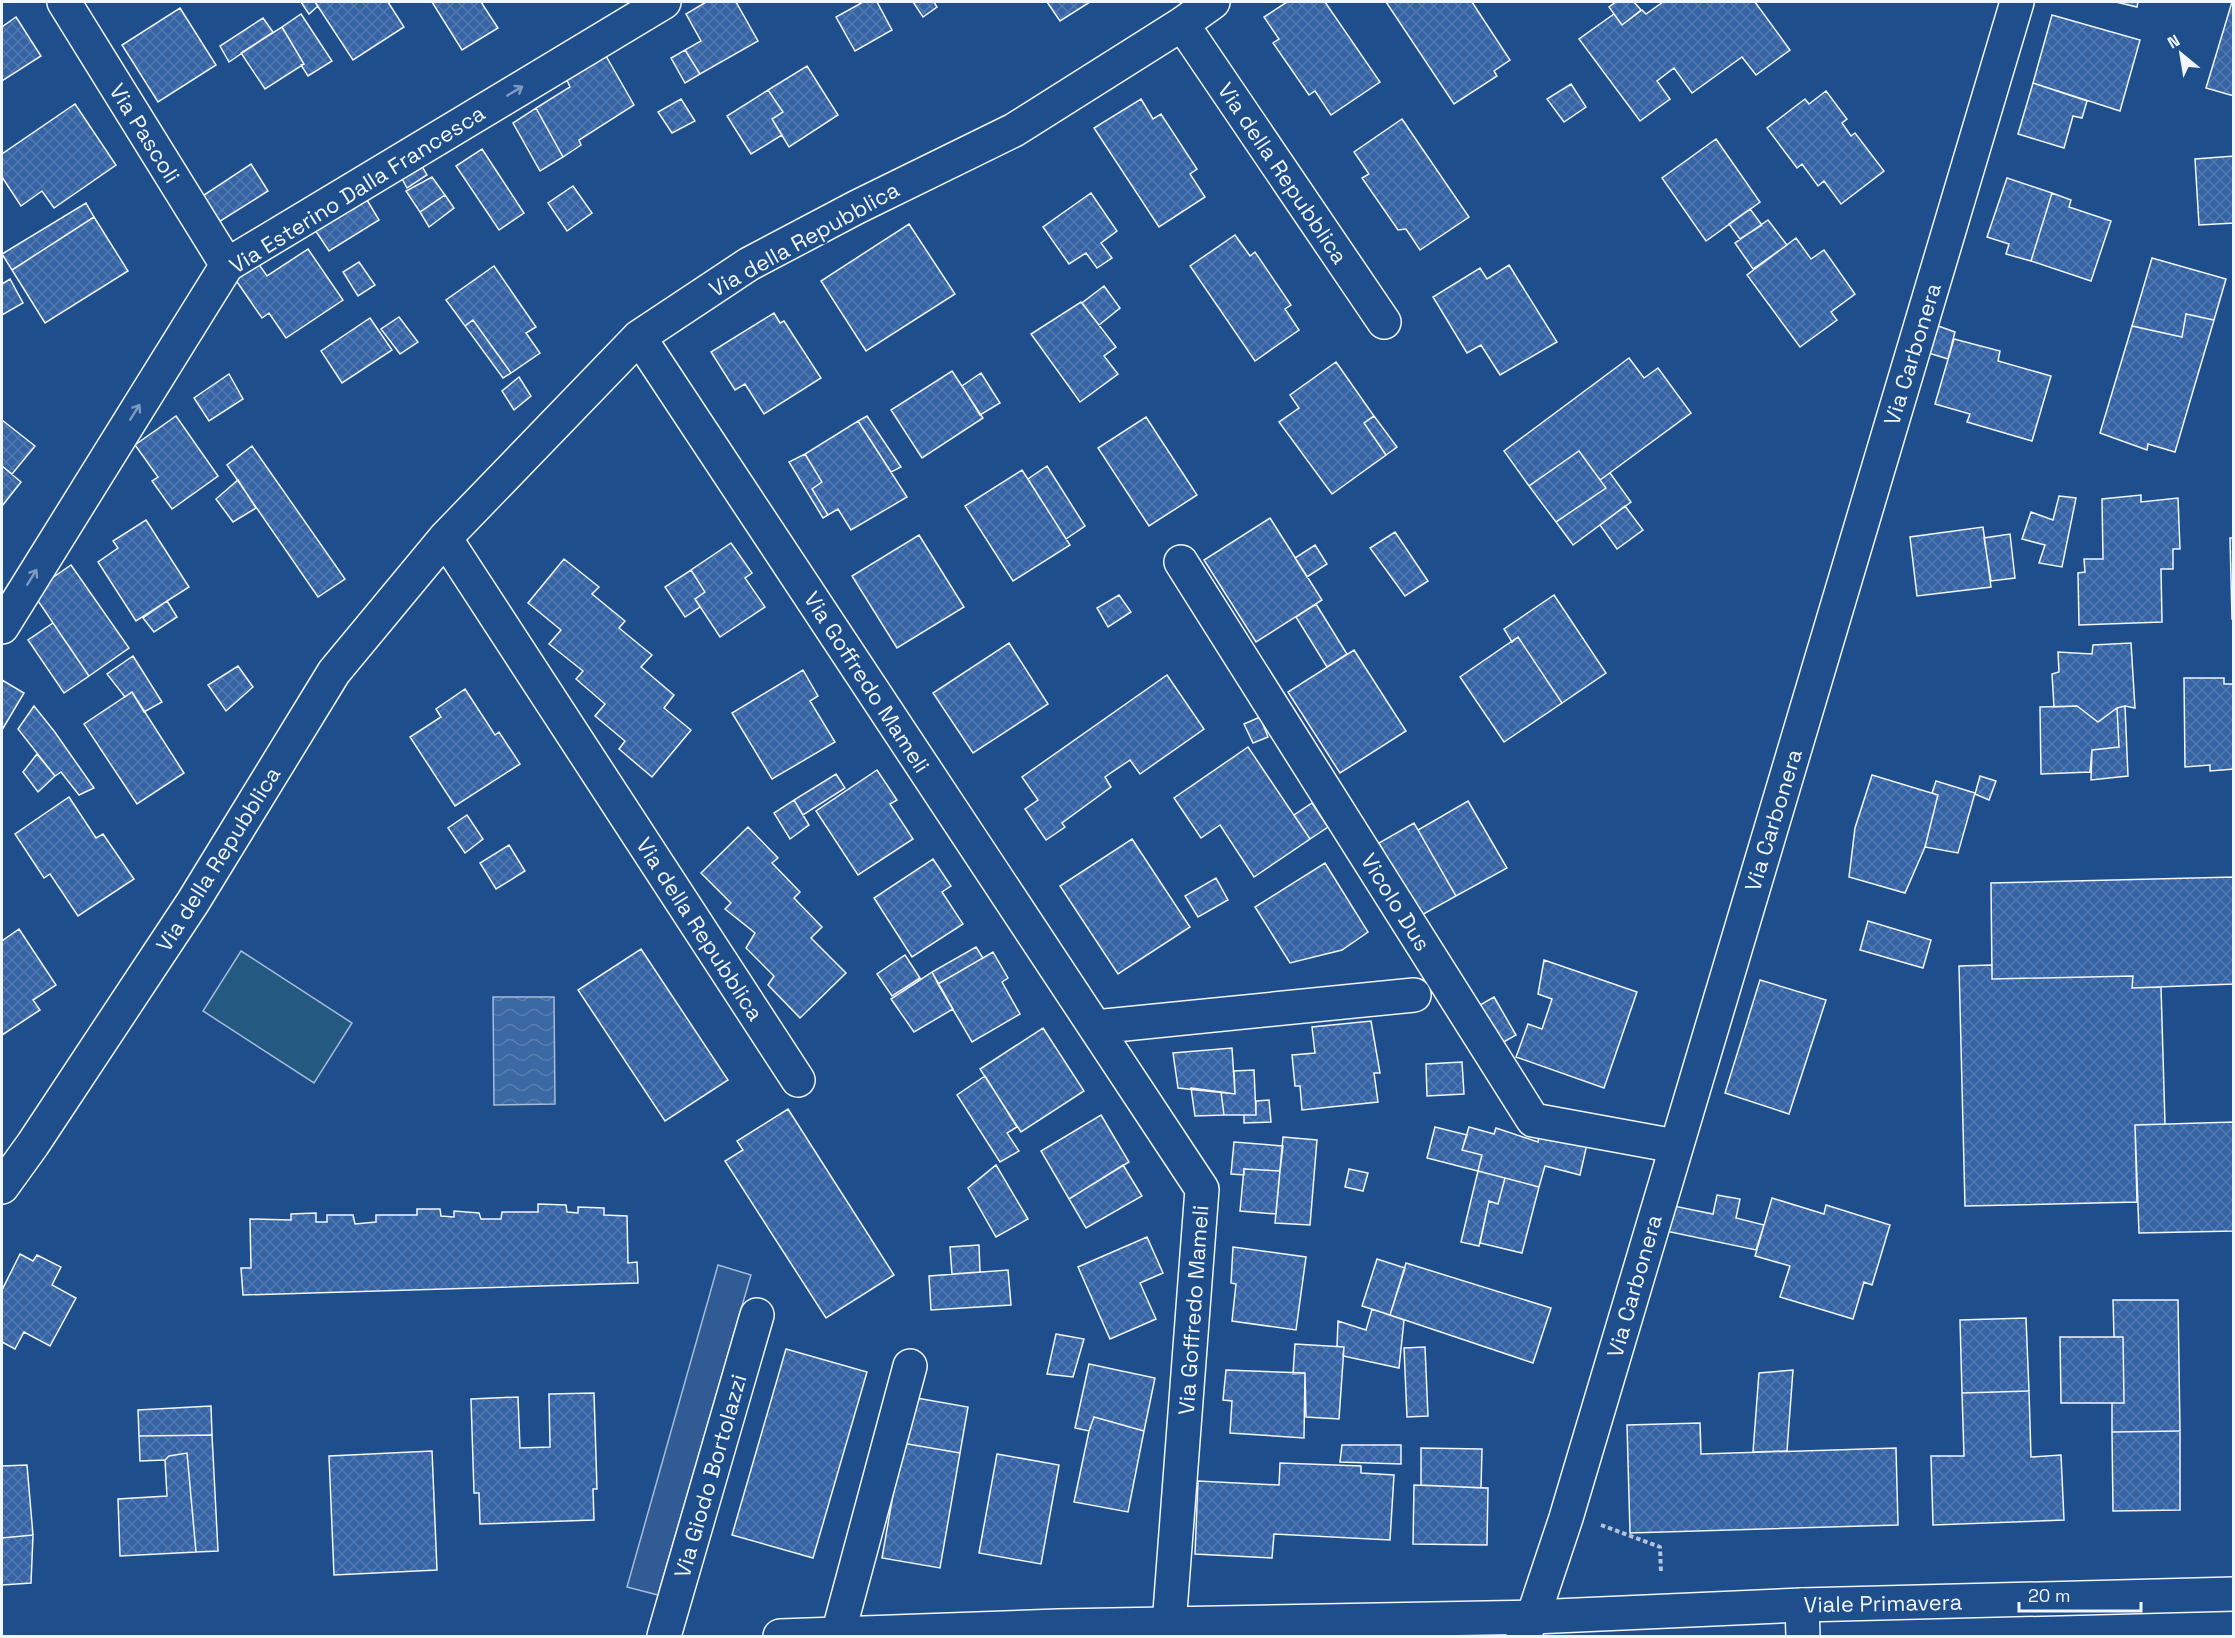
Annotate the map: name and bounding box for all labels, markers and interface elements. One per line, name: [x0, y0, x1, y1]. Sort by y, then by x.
north arrow: [2151, 24, 2211, 84]
text: N: [2164, 30, 2184, 53]
street label: Via della Repubblica: [1212, 77, 1354, 269]
street label: Via Pascoli: [103, 78, 187, 188]
one-way arrow: [506, 84, 523, 96]
street label: Via Esterino Dalla Francesca: [224, 99, 490, 279]
street label: Via della Repubblica: [704, 175, 904, 303]
street label: Via Carbonera: [1877, 279, 1947, 428]
one-way arrow: [130, 404, 142, 421]
one-way arrow: [27, 569, 39, 586]
street label: Via Goffredo Mameli: [798, 586, 936, 778]
street label: Via Carbonera: [1738, 745, 1808, 894]
street label: Via della Repubblica: [150, 761, 287, 957]
street label: Via della Repubblica: [630, 832, 770, 1026]
street label: Vicolo Dus: [1355, 848, 1437, 956]
street label: Via Goffredo Mameli: [1172, 1204, 1214, 1416]
street label: Via Carbonera: [1600, 1211, 1668, 1361]
street label: Via Giodo Bortolazzi: [668, 1371, 752, 1581]
scale bar: [2019, 1575, 2140, 1613]
text: 20 m: [2028, 1584, 2071, 1607]
street label: Viale Primavera: [1803, 1588, 1963, 1618]

